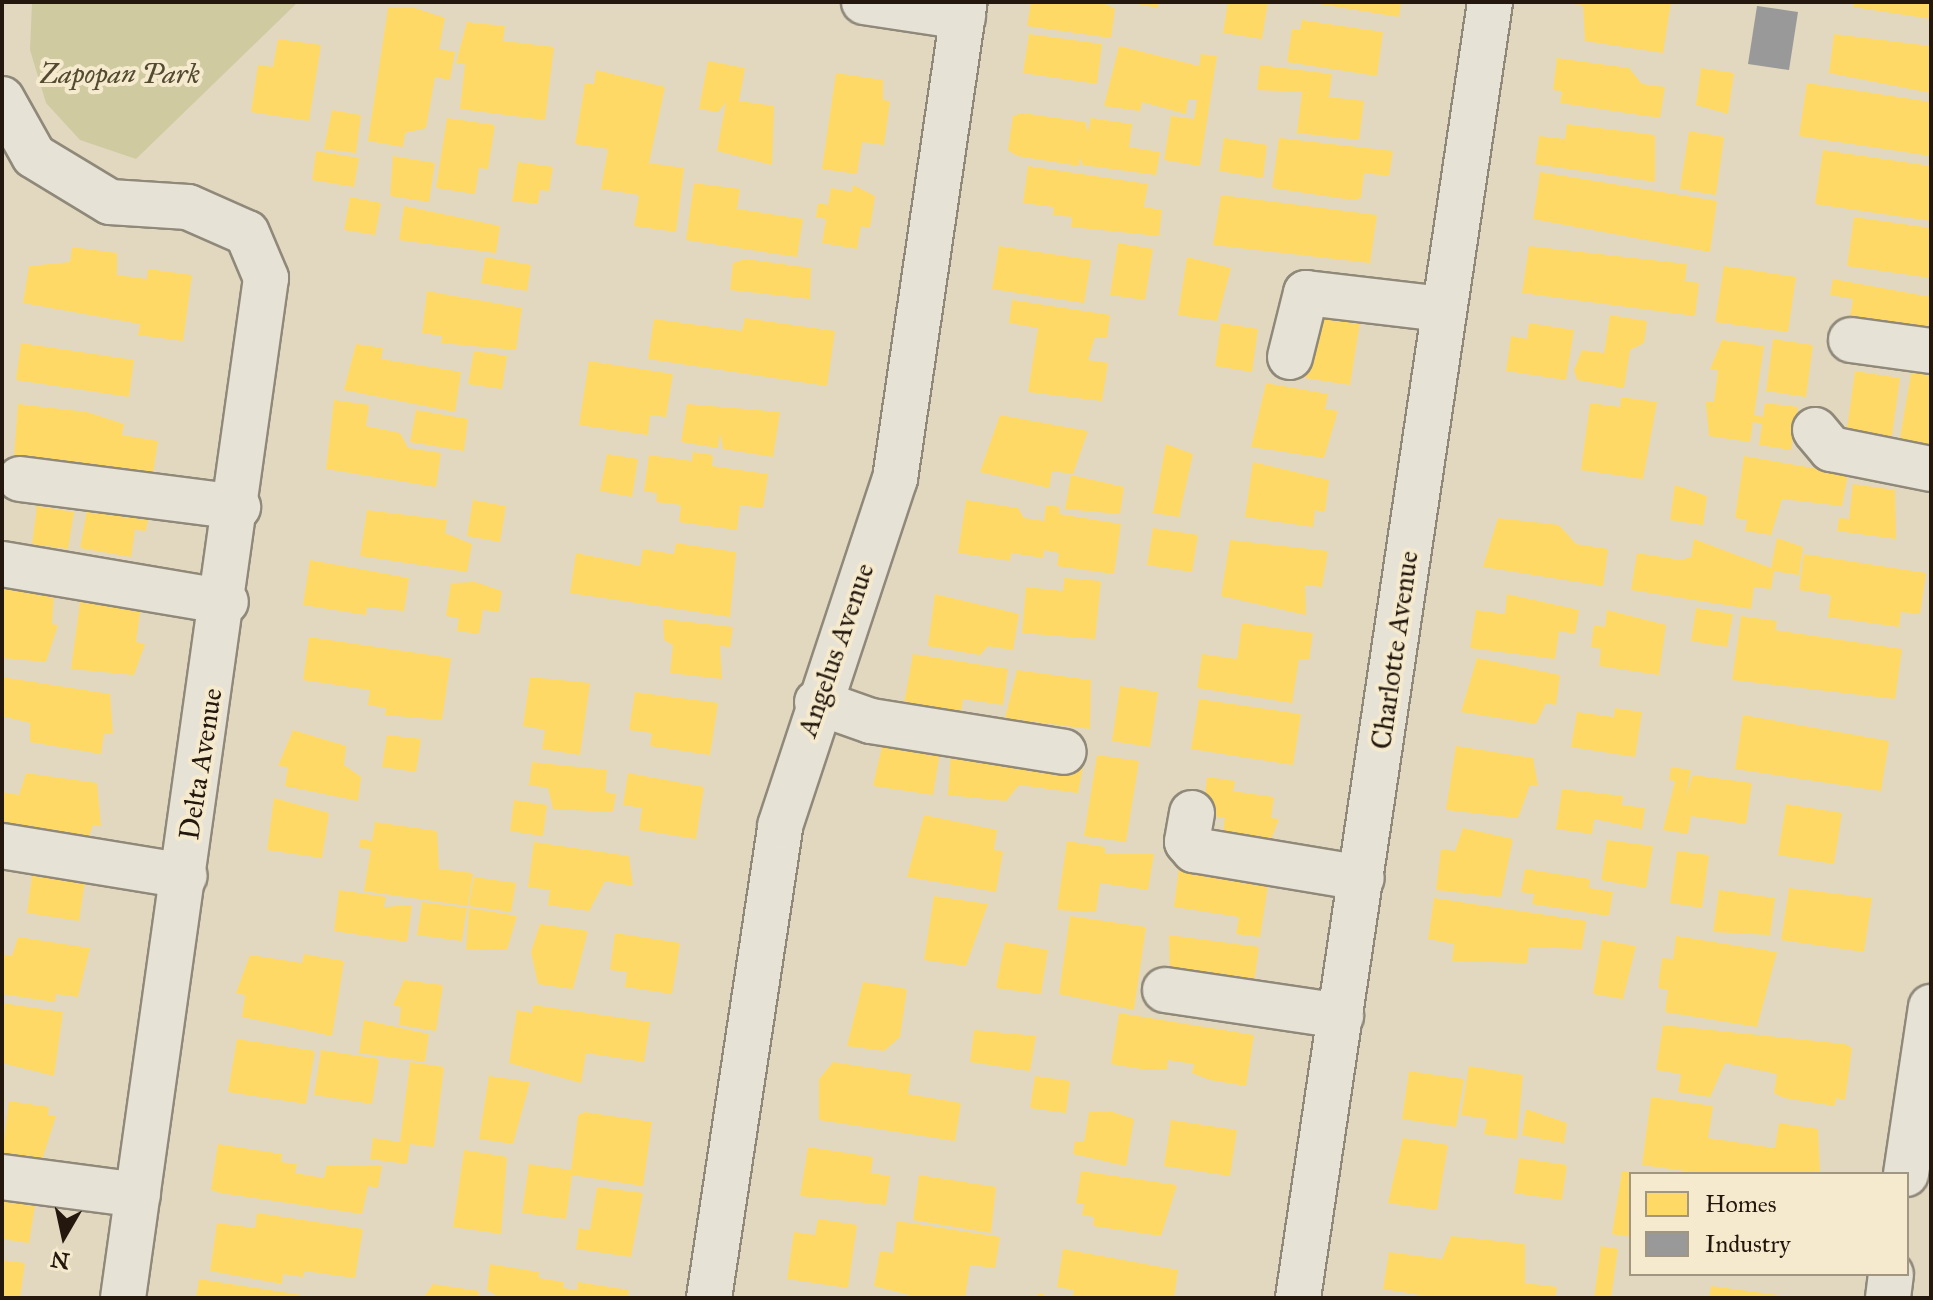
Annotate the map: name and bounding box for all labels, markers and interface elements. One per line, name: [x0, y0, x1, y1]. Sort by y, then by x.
park label: Zapopan Park: [40, 57, 200, 91]
street label: Charlotte Avenue: [1364, 549, 1426, 751]
street label: Angelus Avenue: [791, 559, 881, 741]
street label: Delta Avenue: [172, 686, 230, 842]
legend: [1629, 1172, 1909, 1276]
text: Homes: [1705, 1189, 1777, 1219]
north arrow: [24, 1196, 104, 1276]
text: Industry: [1705, 1229, 1791, 1259]
text: N: [49, 1245, 72, 1275]

